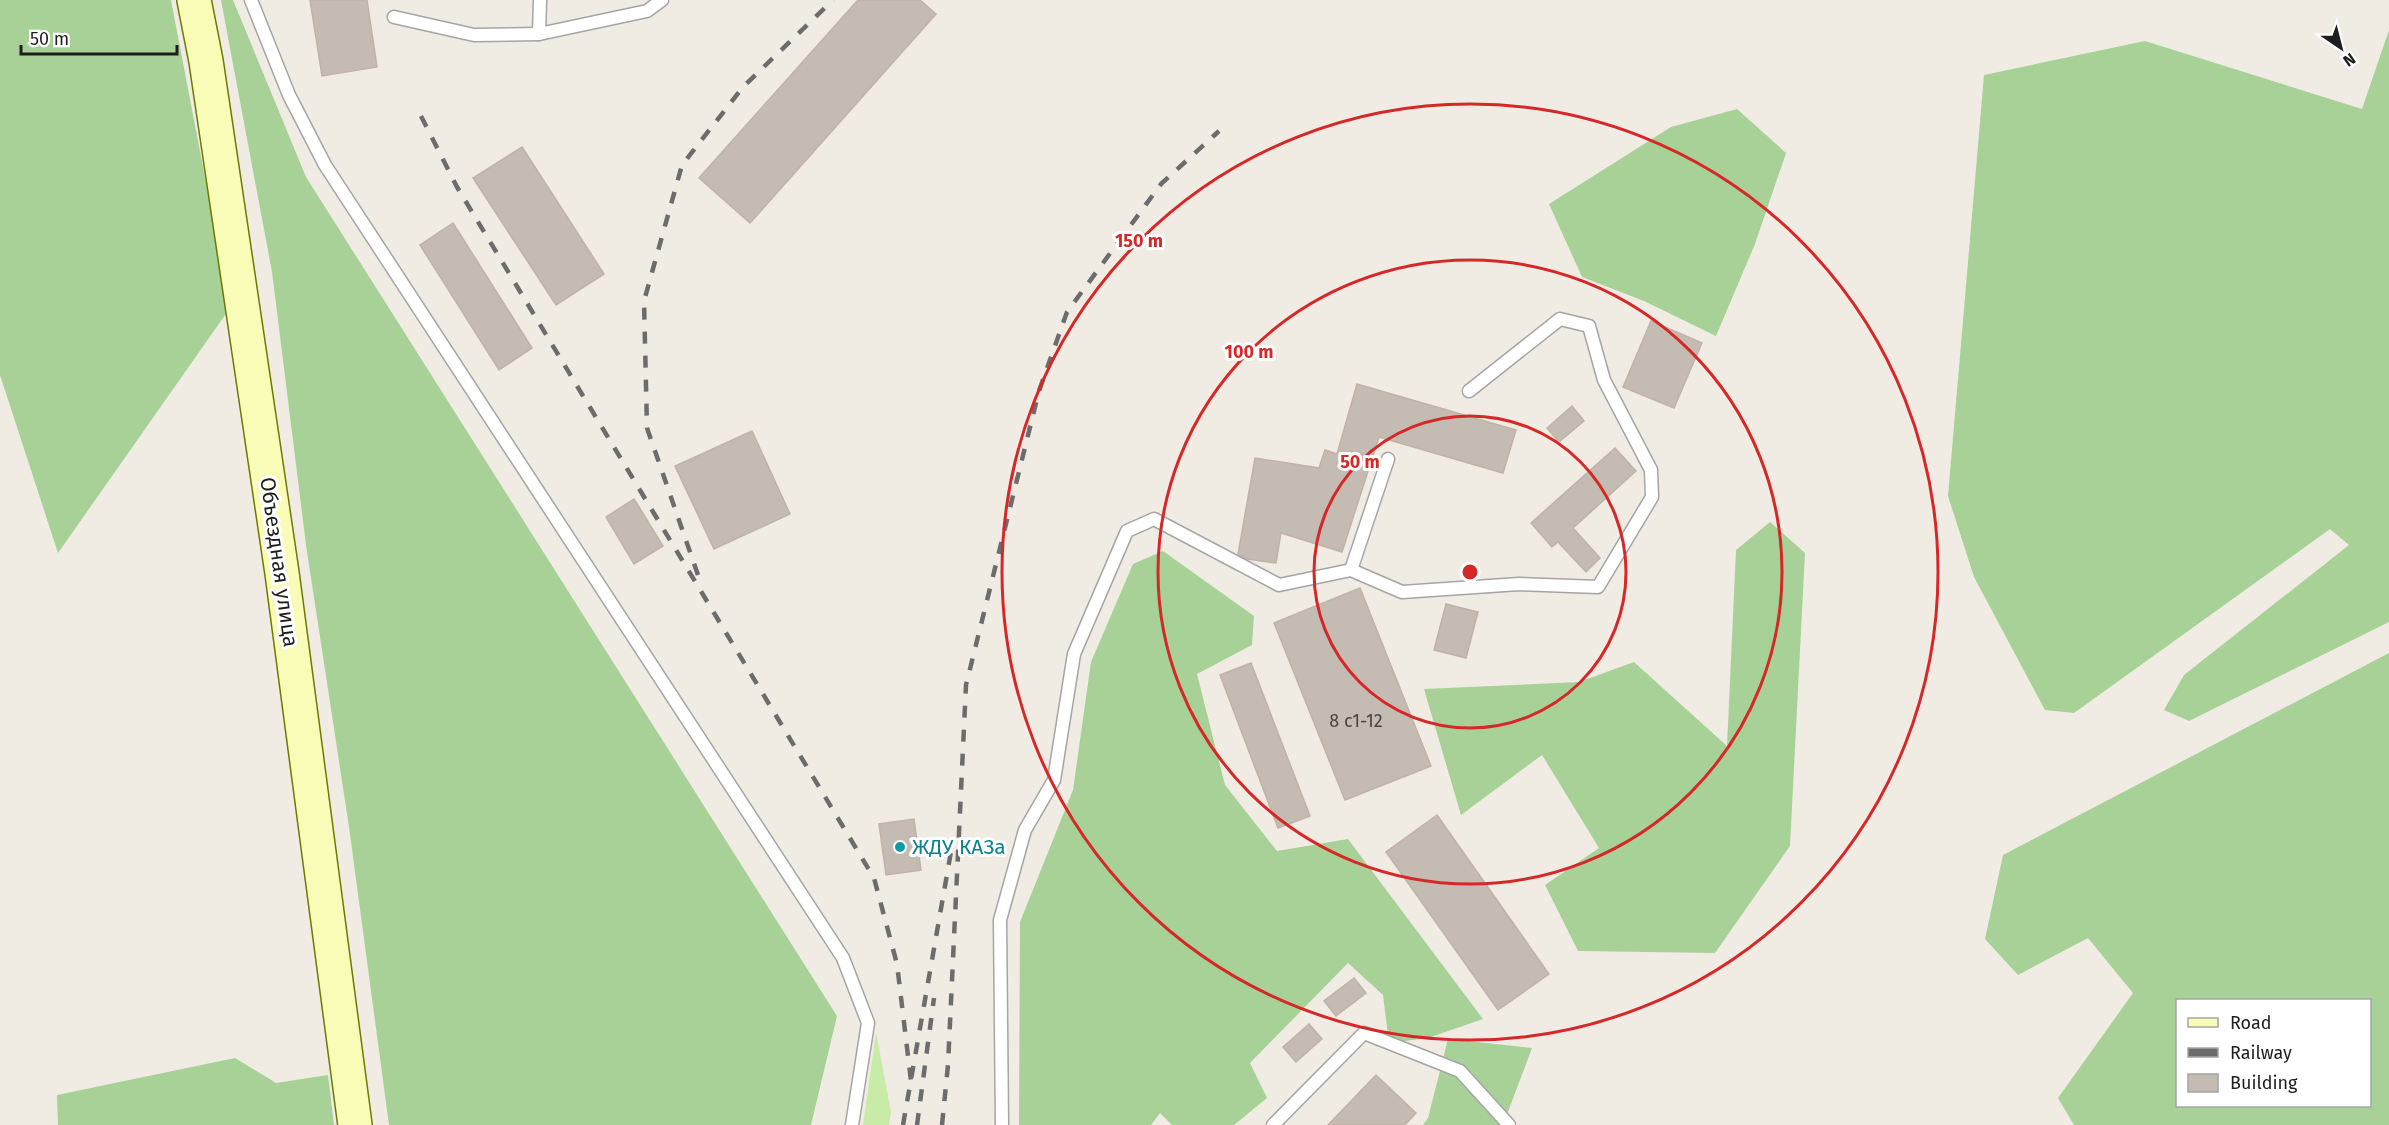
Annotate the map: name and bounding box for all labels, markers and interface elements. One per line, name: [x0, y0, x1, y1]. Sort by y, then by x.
scale bar: [21, 18, 177, 56]
north arrow: [2311, 18, 2371, 78]
text: 50 m: [30, 28, 69, 50]
text: N: [2340, 49, 2359, 71]
text: 150 m: [1115, 230, 1163, 252]
text: 100 m: [1225, 341, 1273, 363]
text: 50 m: [1340, 451, 1380, 473]
street label: Объездная улица: [254, 475, 304, 649]
centre of rings: [1460, 562, 1480, 582]
house number: 8 с1-12: [1329, 710, 1383, 732]
place label: ЖДУ КАЗа: [912, 834, 1006, 860]
marker: ЖДУ КАЗа: [893, 840, 907, 854]
legend: [2176, 999, 2371, 1107]
text: Road: [2230, 1012, 2272, 1034]
text: Railway: [2230, 1042, 2292, 1064]
text: Building: [2230, 1072, 2298, 1094]

